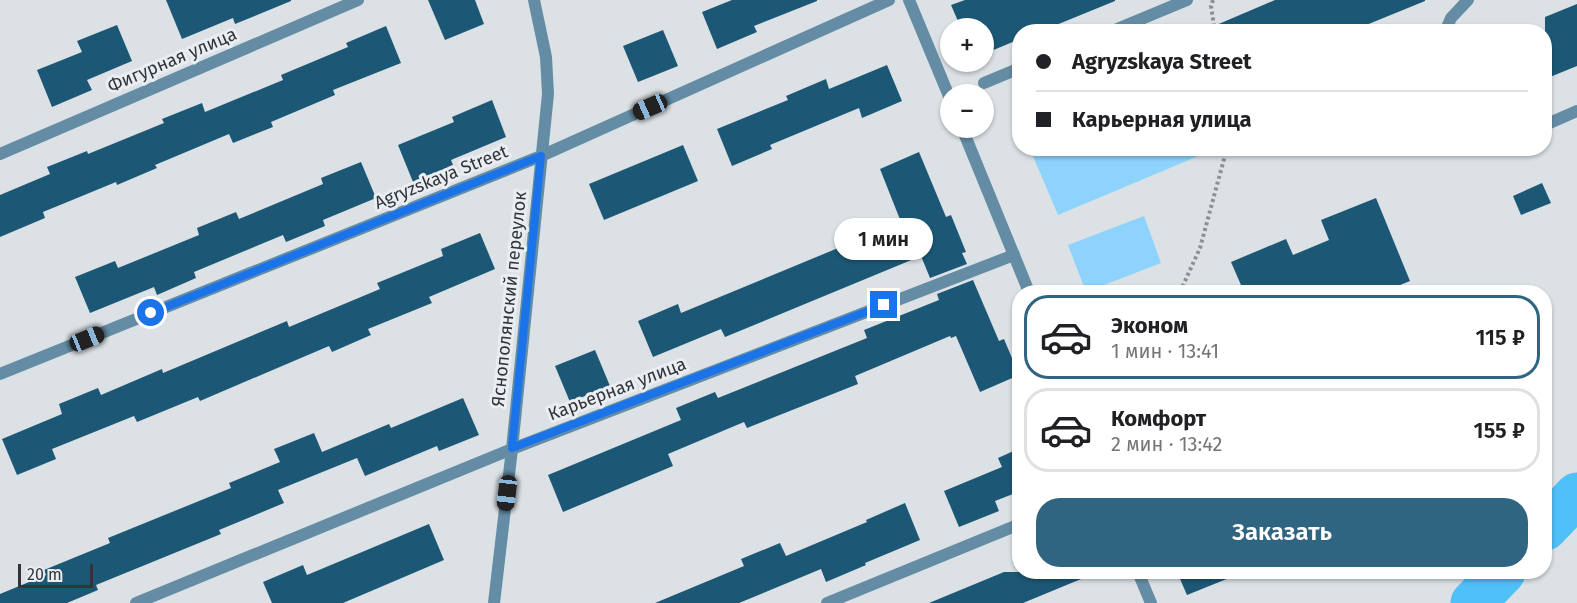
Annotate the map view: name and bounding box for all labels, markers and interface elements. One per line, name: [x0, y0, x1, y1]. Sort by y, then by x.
map controls: [940, 18, 994, 138]
button: +: [940, 18, 994, 72]
street label: Фигурная улица: [104, 23, 240, 97]
text: Agryzskaya Street: [1072, 48, 1252, 75]
button: −: [940, 84, 994, 138]
car: [630, 91, 670, 123]
text: Карьерная улица: [1072, 106, 1252, 133]
street label: Agryzskaya Street: [371, 140, 511, 214]
street label: Яснополянский переулок: [487, 189, 531, 408]
callout: 1 мин: [834, 218, 934, 260]
text: 1 мин: [858, 227, 909, 251]
route end: [870, 291, 897, 318]
route start: [137, 299, 164, 326]
icon: car: [1039, 310, 1093, 364]
text: Эконом: [1111, 312, 1188, 339]
car: [67, 324, 107, 354]
text: 115 ₽: [1475, 324, 1525, 351]
text: 1 мин · 13:41: [1111, 339, 1219, 363]
street label: Карьерная улица: [545, 353, 689, 425]
icon: car: [1039, 403, 1093, 457]
text: Комфорт: [1111, 405, 1206, 432]
text: 155 ₽: [1474, 417, 1525, 444]
text: 2 мин · 13:42: [1111, 432, 1222, 456]
car: [496, 474, 518, 512]
button: Заказать: [1036, 498, 1528, 567]
scale bar: [18, 561, 93, 588]
text: 20 m: [27, 565, 62, 584]

